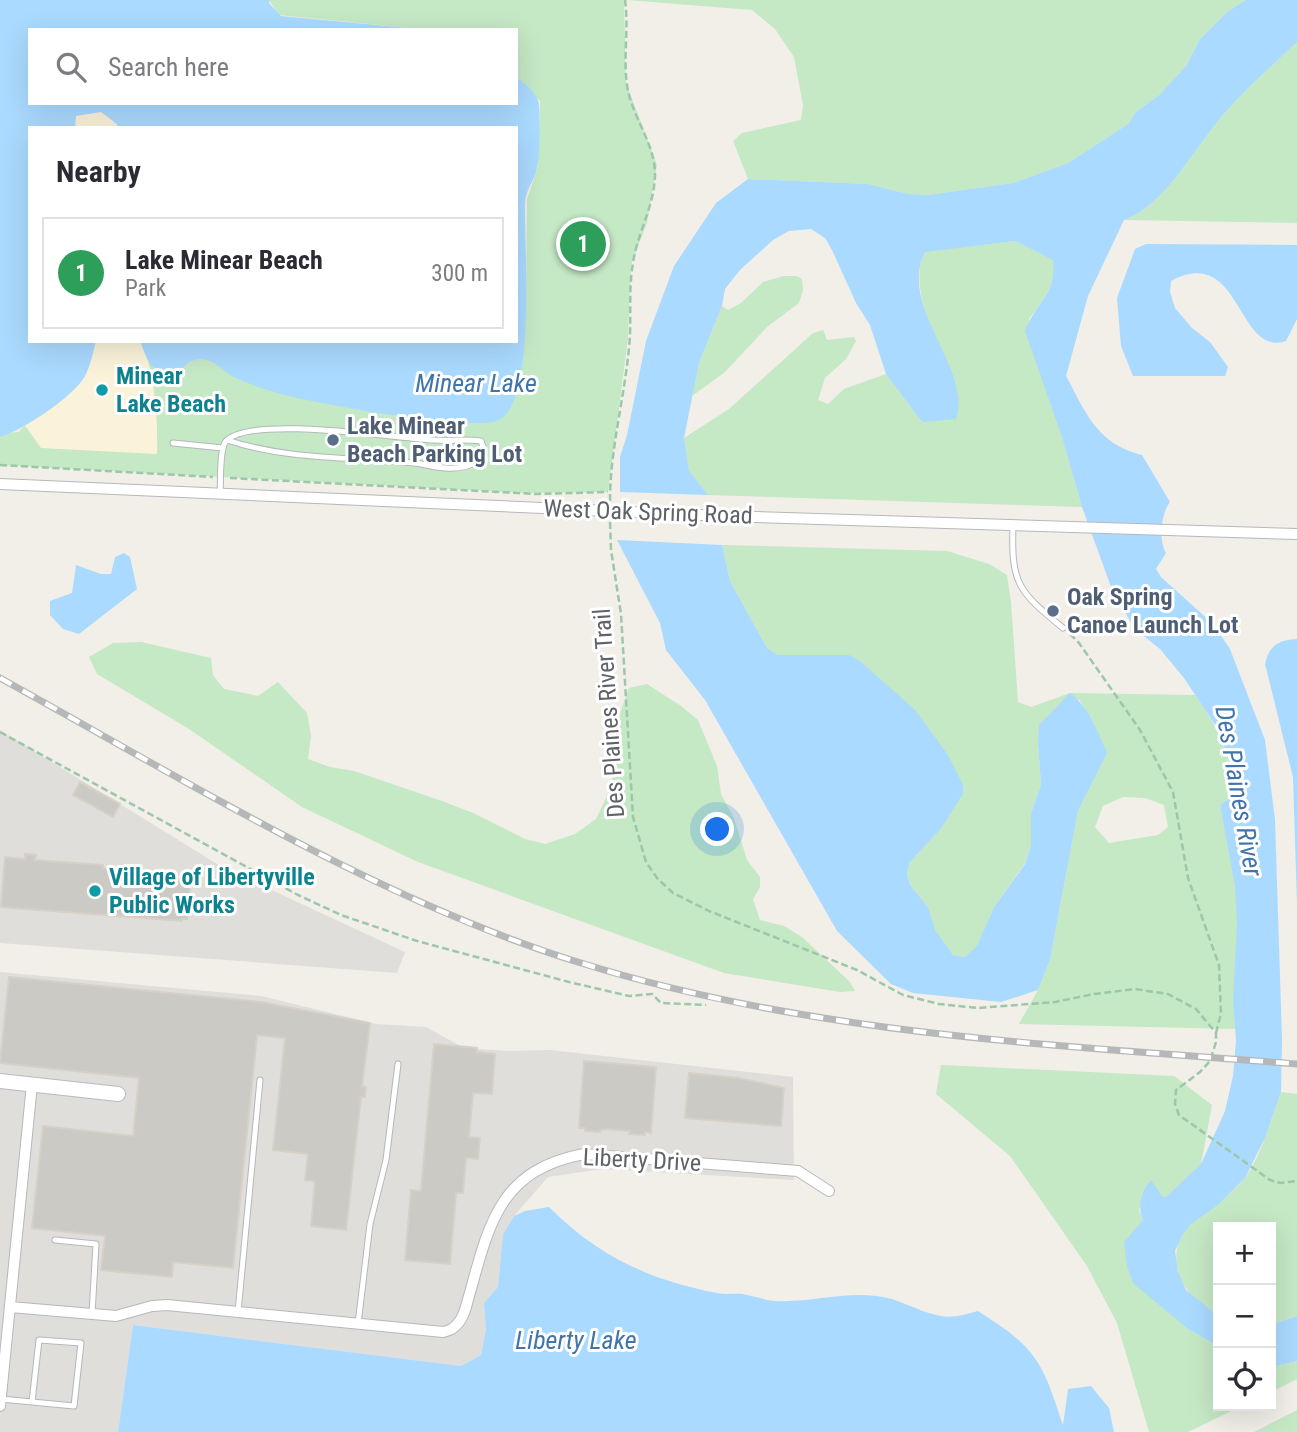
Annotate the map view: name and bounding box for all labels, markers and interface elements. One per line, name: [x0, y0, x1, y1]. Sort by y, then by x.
search box: [28, 28, 518, 105]
icon: search: [52, 48, 90, 86]
text: Search here: [108, 52, 229, 82]
text: Nearby: [56, 154, 141, 189]
pin: 1: [560, 218, 606, 270]
text: Lake Minear Beach: [125, 245, 323, 275]
text: 1: [75, 260, 87, 287]
text: 300 m: [431, 260, 488, 287]
text: Park: [125, 275, 166, 302]
place label: Minear Lake Beach: [116, 362, 226, 418]
water label: Minear Lake: [415, 368, 537, 398]
marker: Minear Lake Beach: [94, 382, 110, 398]
place label: Lake Minear Beach Parking Lot: [347, 412, 522, 468]
marker: Lake Minear Beach Parking Lot: [325, 432, 341, 448]
street label: West Oak Spring Road: [543, 494, 753, 530]
place label: Oak Spring Canoe Launch Lot: [1067, 583, 1238, 639]
marker: Oak Spring Canoe Launch Lot: [1045, 603, 1061, 619]
street label: Des Plaines River Trail: [588, 608, 630, 818]
water label: Des Plaines River: [1209, 704, 1269, 880]
your location: [700, 812, 734, 846]
place label: Village of Libertyville Public Works: [109, 863, 315, 919]
marker: Village of Libertyville Public Works: [87, 883, 103, 899]
street label: Liberty Drive: [582, 1143, 702, 1177]
map controls: [1213, 1222, 1276, 1411]
button: +: [1213, 1222, 1276, 1285]
button: −: [1213, 1285, 1276, 1348]
water label: Liberty Lake: [515, 1325, 637, 1355]
button: locate: [1213, 1348, 1276, 1411]

